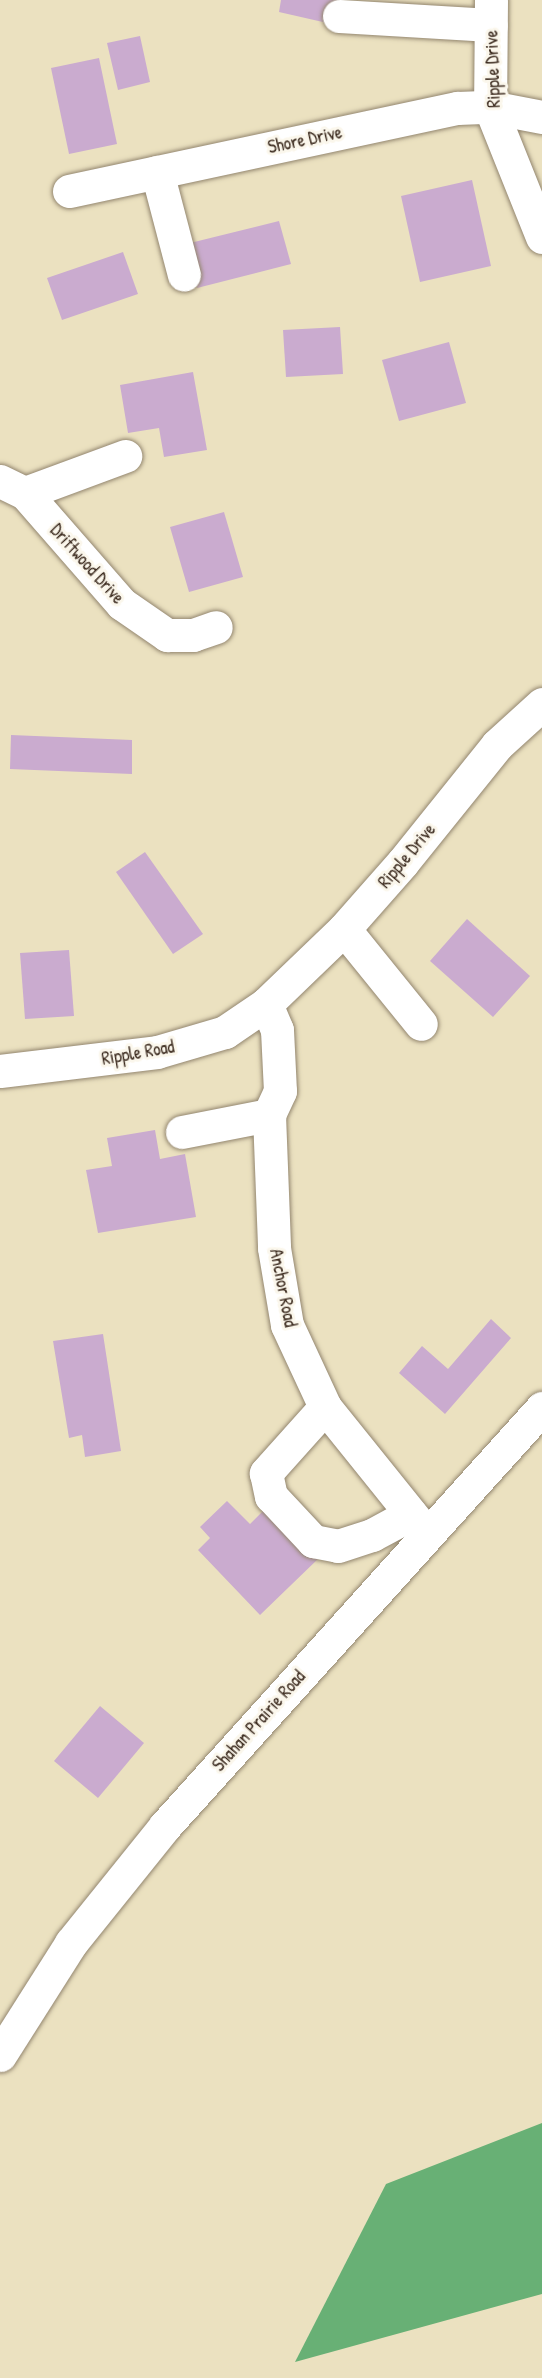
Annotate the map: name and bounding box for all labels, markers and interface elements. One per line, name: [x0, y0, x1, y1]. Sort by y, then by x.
street label: Ripple Drive: [481, 30, 505, 108]
street label: Shore Drive: [266, 122, 344, 158]
street label: Driftwood Drive: [46, 520, 128, 608]
street label: Ripple Drive: [374, 819, 440, 893]
street label: Ripple Road: [100, 1036, 176, 1070]
street label: Anchor Road: [265, 1247, 301, 1329]
street label: Shahan Prairie Road: [208, 1666, 310, 1776]

